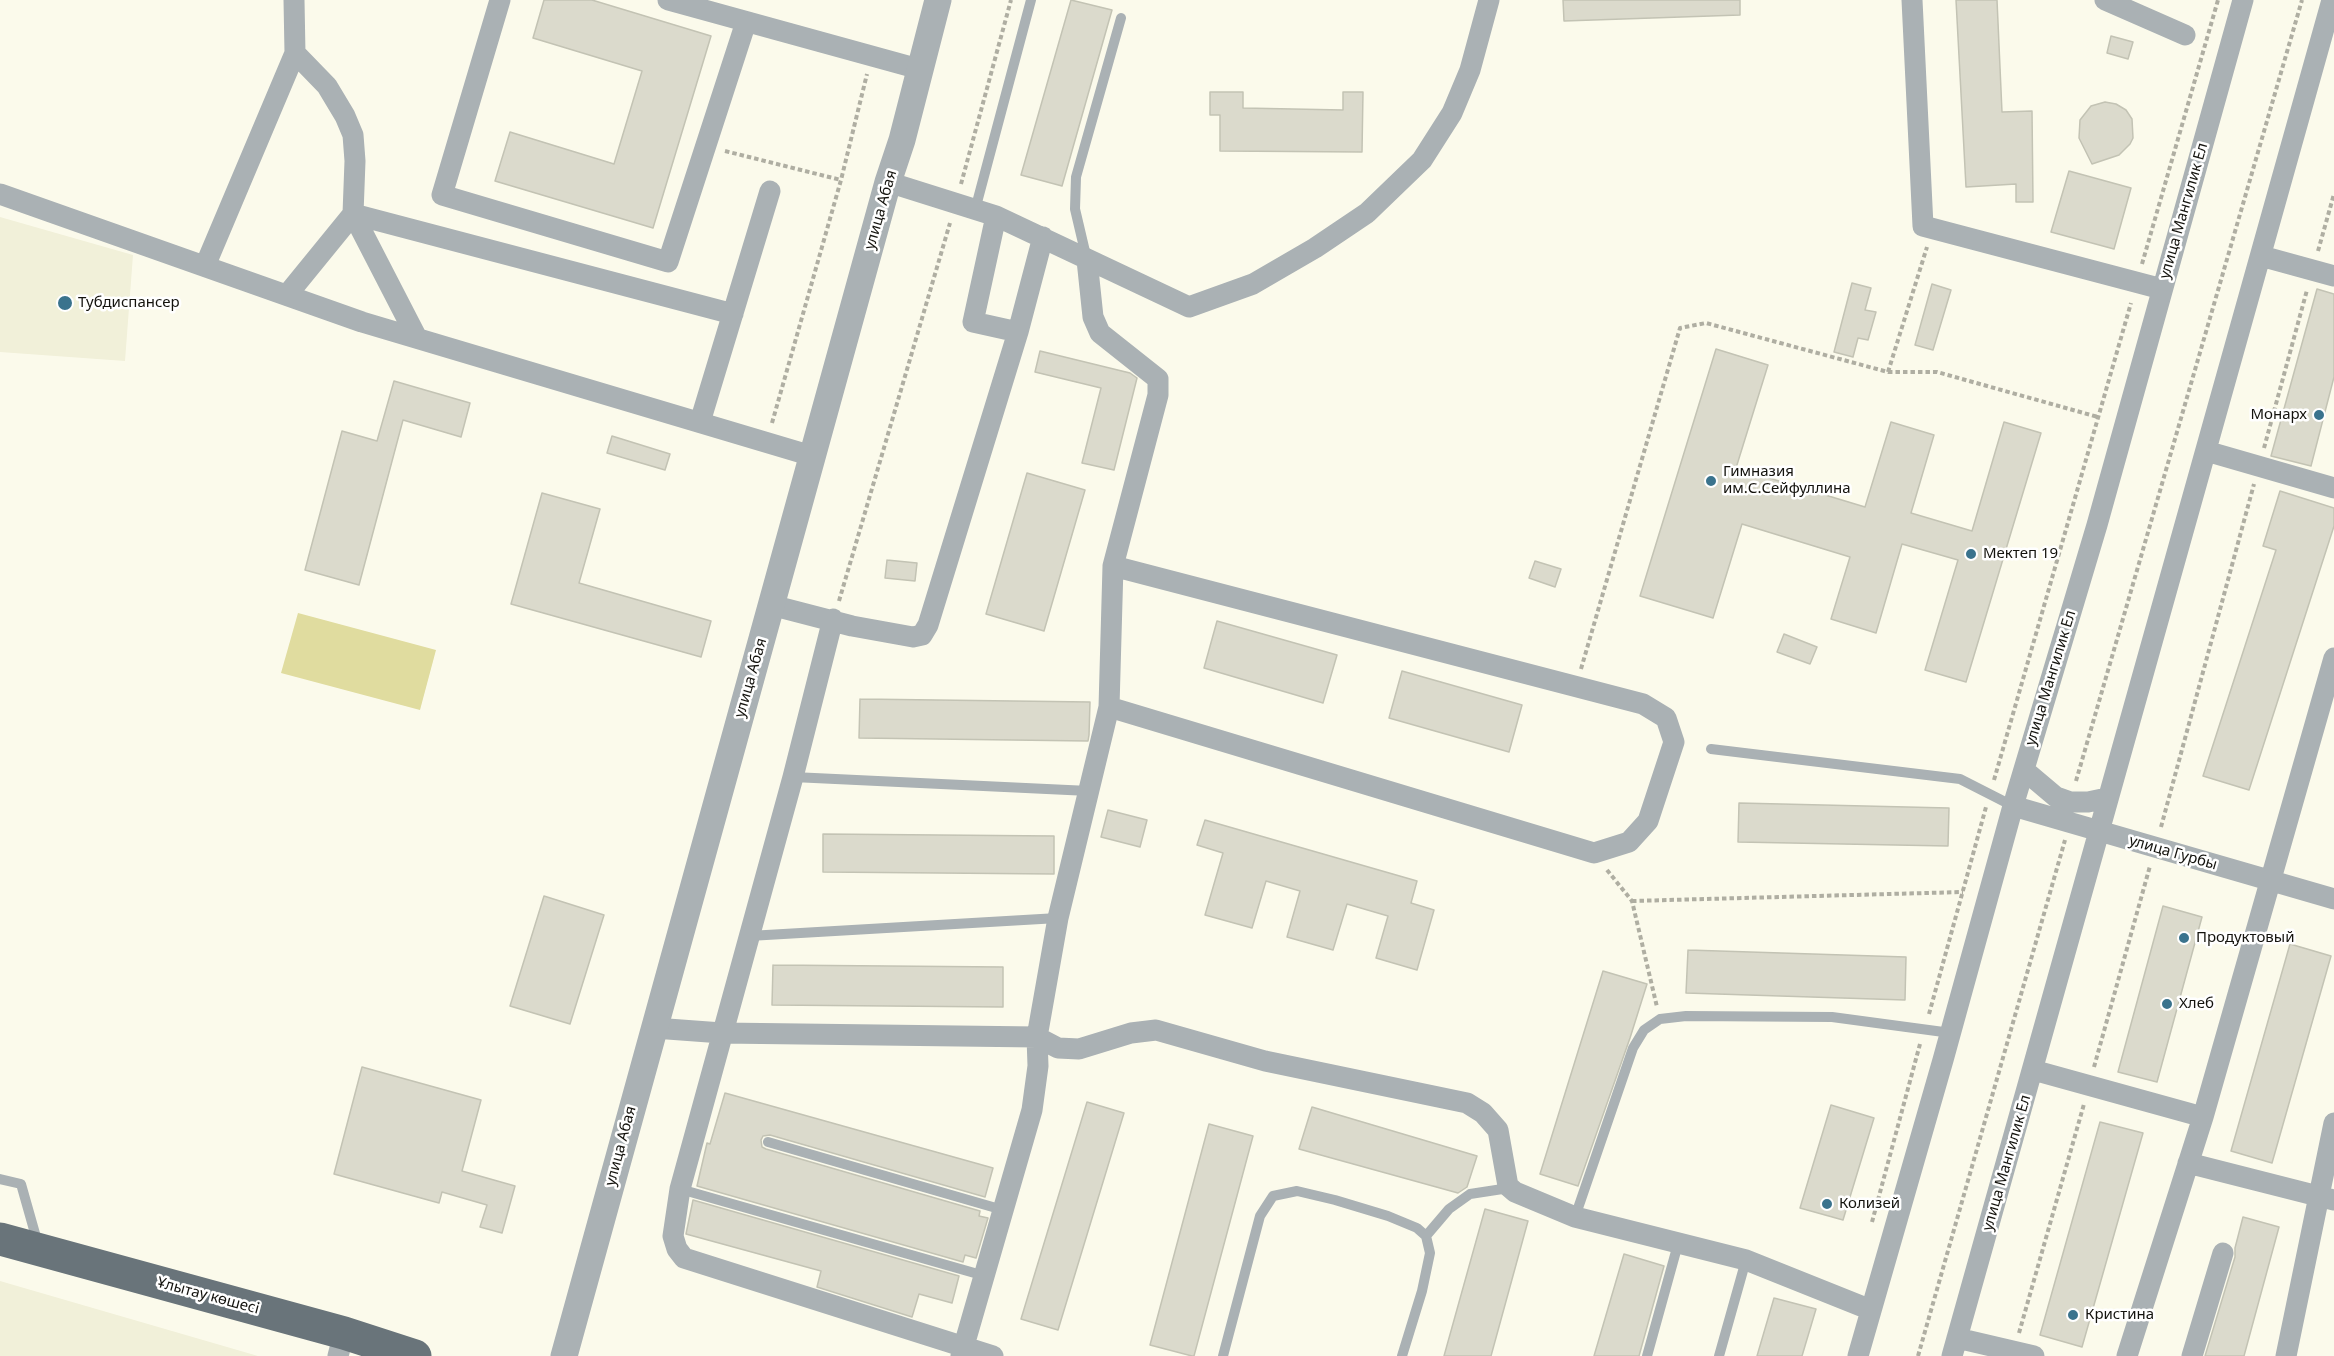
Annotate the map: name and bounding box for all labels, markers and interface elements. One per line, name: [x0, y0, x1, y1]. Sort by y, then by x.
street label: улица Мангилик Ел: [2156, 141, 2212, 281]
street label: улица Абая: [861, 168, 901, 252]
marker: Тубдиспансер: [56, 294, 74, 312]
place label: Тубдиспансер: [78, 294, 180, 312]
place label: Монарх: [2250, 406, 2307, 424]
marker: Монарх: [2312, 408, 2326, 422]
place label: Гимназия им.С.Сейфуллина: [1723, 463, 1851, 498]
marker: Гимназия им.С.Сейфуллина: [1704, 474, 1718, 488]
place label: Мектеп 19: [1983, 545, 2058, 563]
marker: Мектеп 19: [1964, 547, 1978, 561]
street label: улица Мангилик Ел: [2022, 608, 2080, 748]
street label: улица Абая: [731, 636, 771, 720]
street label: улица Гурбы: [2127, 832, 2219, 874]
place label: Продуктовый: [2196, 929, 2294, 947]
marker: Продуктовый: [2177, 931, 2191, 945]
place label: Хлеб: [2179, 995, 2214, 1013]
marker: Хлеб: [2160, 997, 2174, 1011]
street label: улица Мангилик Ел: [1979, 1093, 2035, 1233]
street label: улица Абая: [602, 1104, 640, 1188]
place label: Колизей: [1839, 1195, 1900, 1213]
marker: Колизей: [1820, 1197, 1834, 1211]
street label: Ұлытау көшесі: [155, 1274, 261, 1318]
place label: Кристина: [2085, 1306, 2154, 1324]
marker: Кристина: [2066, 1308, 2080, 1322]

